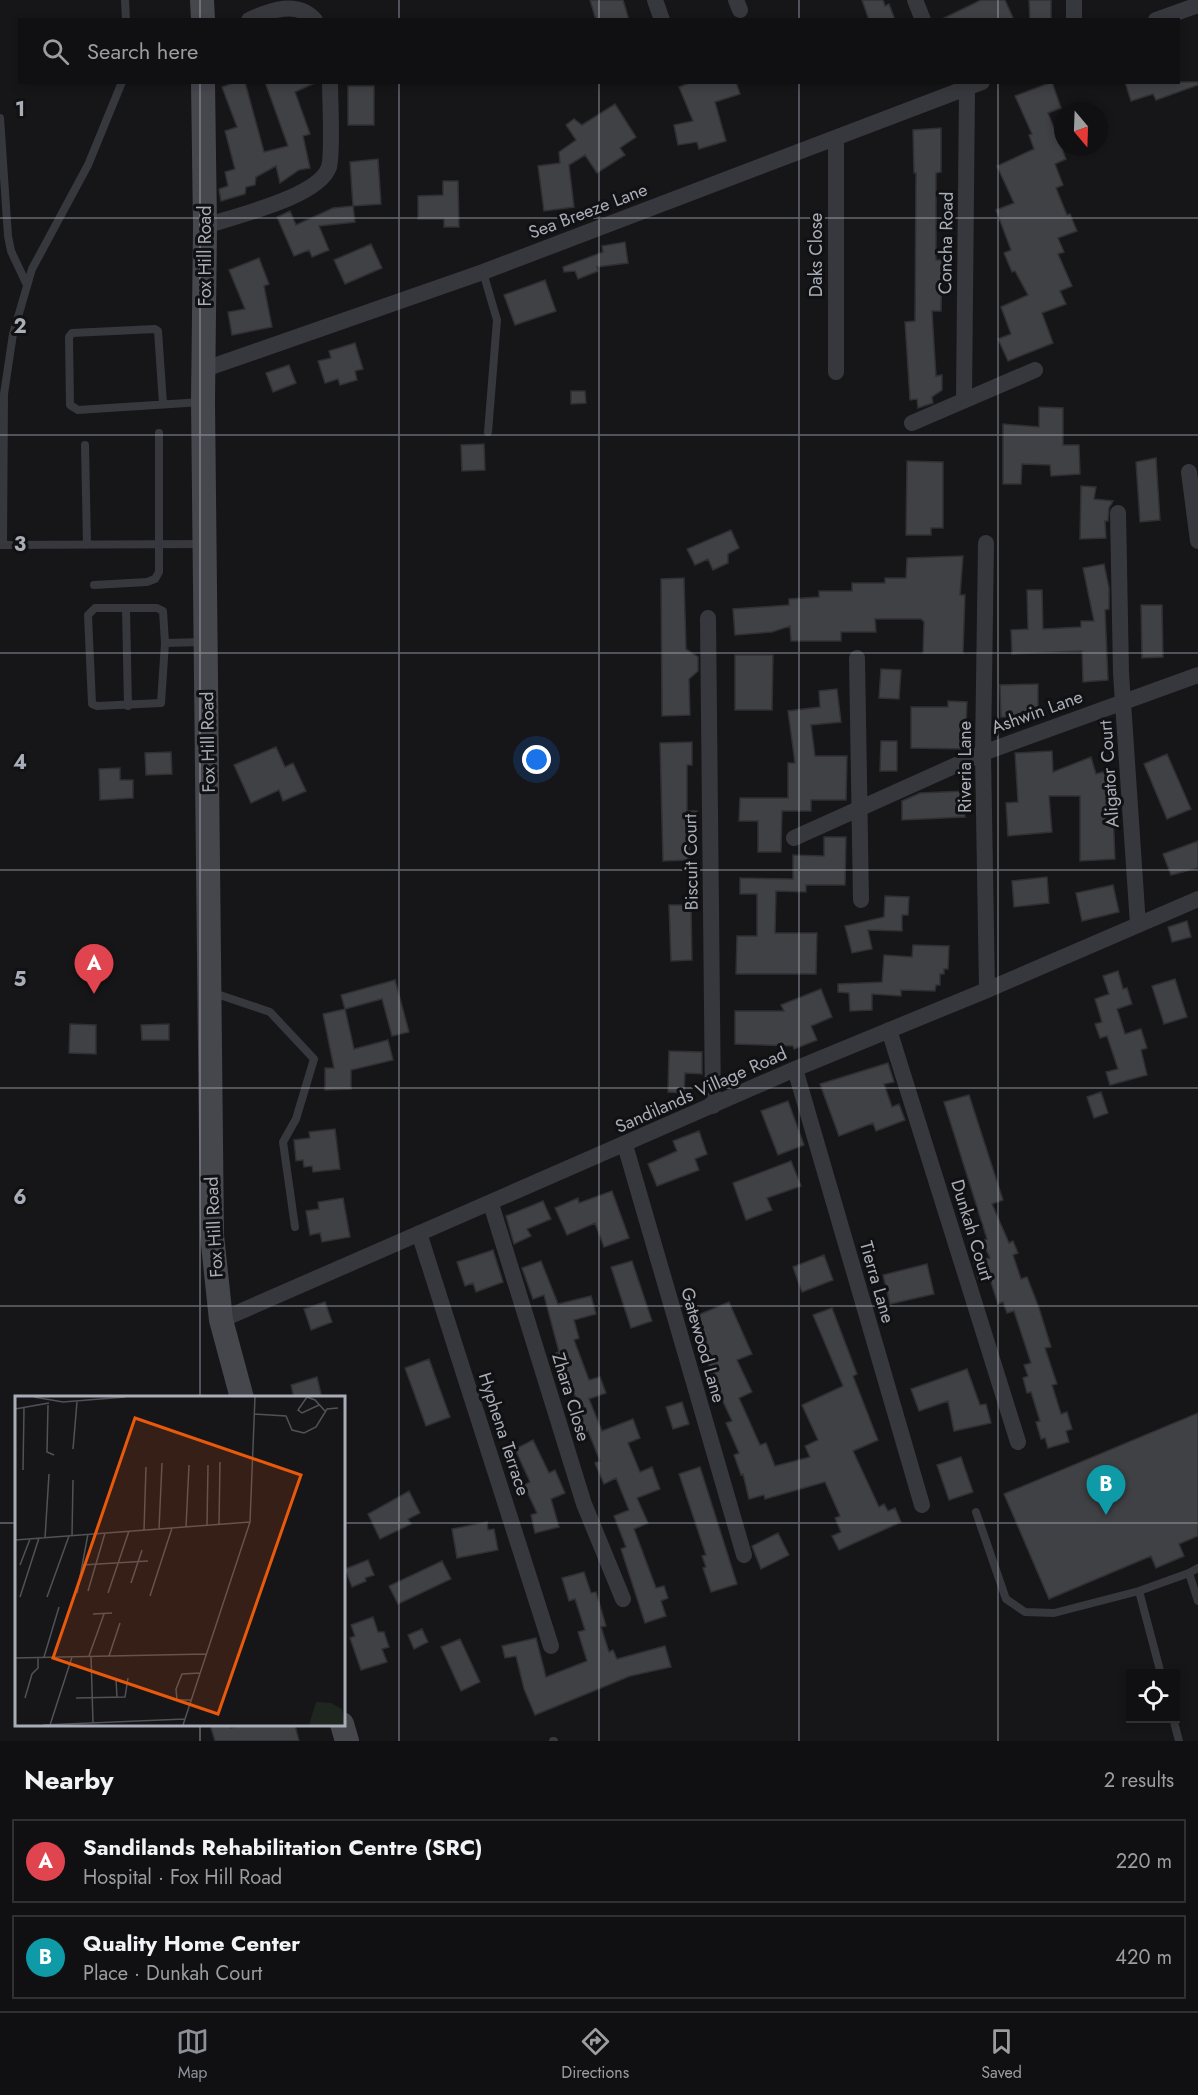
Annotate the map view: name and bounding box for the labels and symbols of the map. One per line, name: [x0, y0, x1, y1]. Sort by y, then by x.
text: 1: [15, 95, 25, 124]
north arrow: [1054, 102, 1108, 156]
street label: Sea Breeze Lane: [525, 176, 651, 246]
street label: Concha Road: [932, 192, 960, 294]
street label: Fox Hill Road: [192, 205, 218, 307]
street label: Daks Close: [803, 213, 829, 297]
text: 2: [13, 312, 27, 341]
text: 3: [14, 530, 26, 559]
street label: Ashwin Lane: [988, 683, 1086, 741]
street label: Fox Hill Road: [194, 691, 222, 793]
street label: Aligator Court: [1092, 719, 1126, 829]
street label: Riveria Lane: [952, 721, 978, 813]
your location: [522, 745, 551, 774]
text: 4: [13, 748, 27, 777]
street label: Biscuit Court: [677, 813, 705, 910]
pin: A: [74, 944, 113, 994]
text: 5: [14, 965, 27, 994]
street label: Sandilands Village Road: [611, 1040, 791, 1140]
street label: Fox Hill Road: [198, 1176, 230, 1278]
street label: Dunkah Court: [944, 1176, 1000, 1284]
text: 6: [13, 1183, 27, 1212]
street label: Tierra Lane: [853, 1238, 901, 1326]
street label: Gatewood Lane: [674, 1284, 732, 1406]
street label: Zhara Close: [545, 1350, 597, 1444]
street label: Hyphena Terrace: [472, 1369, 536, 1499]
inset map: [15, 1396, 345, 1726]
pin: B: [1086, 1466, 1126, 1515]

